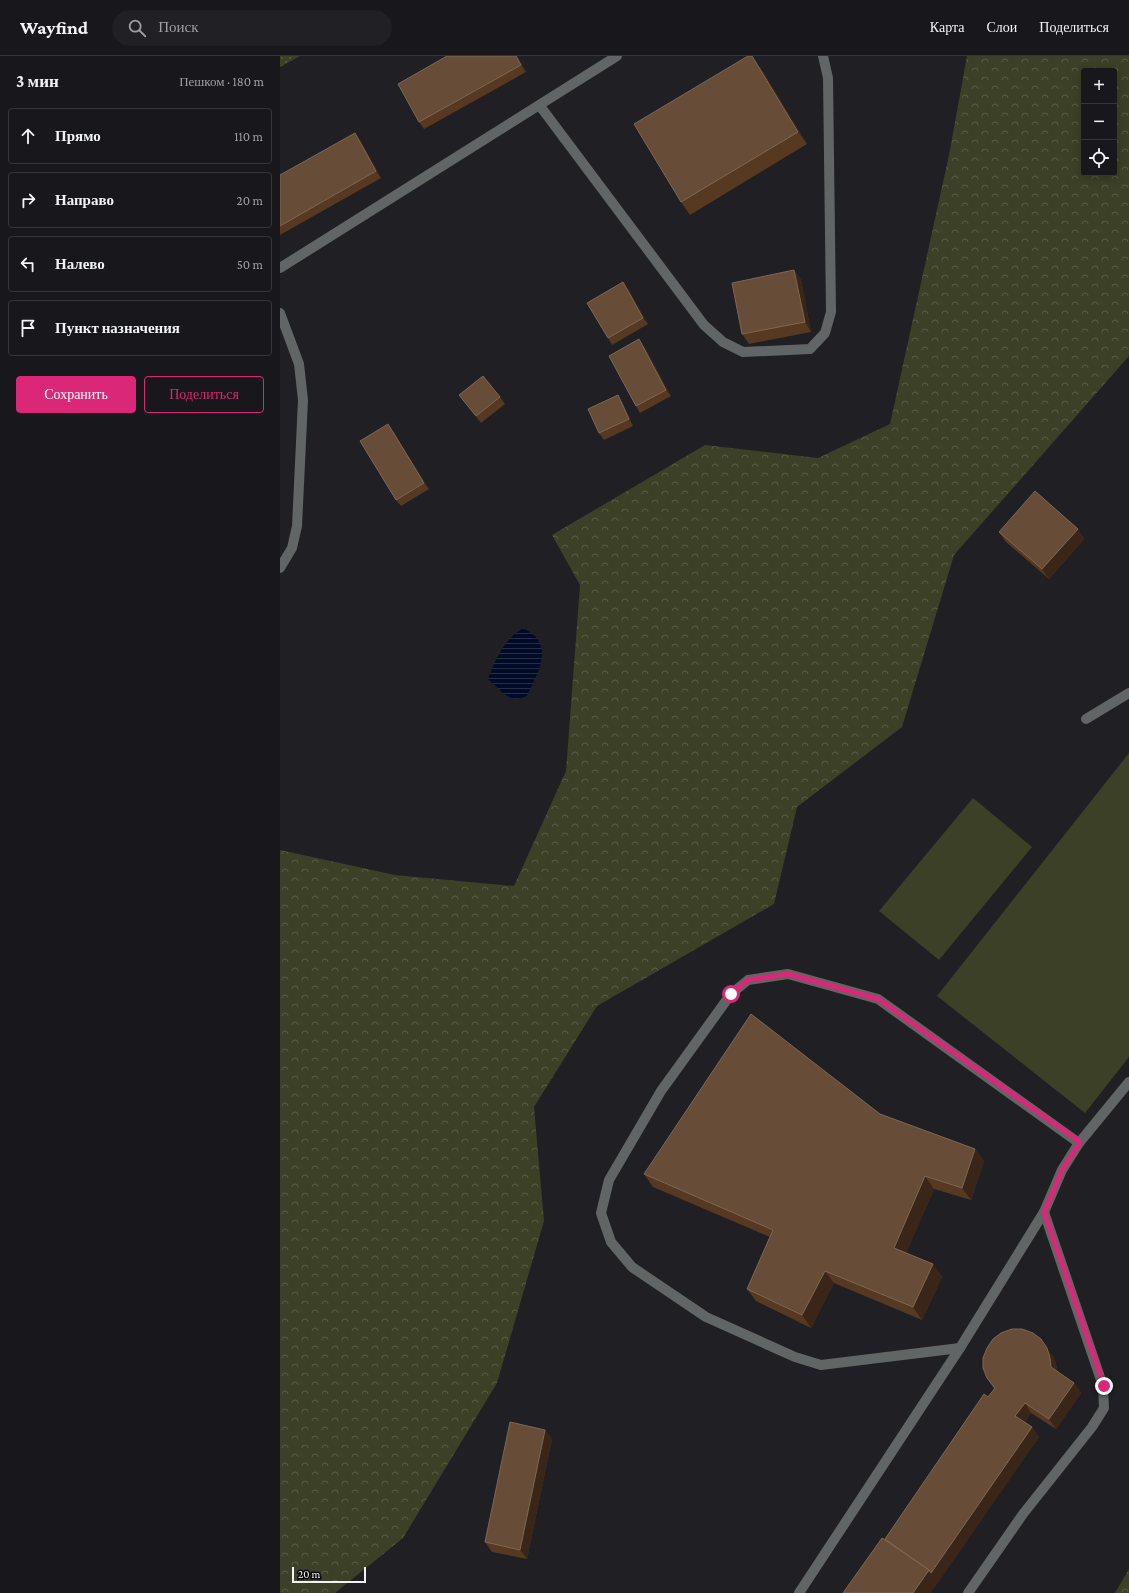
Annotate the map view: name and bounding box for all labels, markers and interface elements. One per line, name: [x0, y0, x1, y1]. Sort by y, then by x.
search box: [112, 10, 392, 46]
text: Wayfind: [20, 17, 88, 38]
icon: search: [126, 17, 148, 39]
text: Поиск: [158, 19, 199, 35]
text: Карта: [930, 19, 964, 35]
text: Слои: [986, 19, 1017, 35]
text: Поделиться: [1039, 19, 1109, 35]
map controls: [1081, 68, 1117, 176]
button: +: [1081, 68, 1117, 104]
text: 3 мин: [16, 72, 59, 91]
text: Пешком · 180 m: [179, 74, 264, 89]
button: −: [1081, 104, 1117, 140]
icon: ahead: [17, 125, 39, 147]
text: Прямо: [55, 128, 101, 144]
text: 110 m: [234, 129, 263, 144]
button: locate: [1081, 140, 1117, 176]
icon: right: [17, 189, 39, 211]
text: Направо: [55, 192, 114, 208]
text: 20 m: [237, 193, 263, 208]
icon: left: [17, 253, 39, 275]
text: Налево: [55, 256, 105, 272]
text: 50 m: [237, 257, 263, 272]
icon: arrive: [17, 317, 39, 339]
text: Пункт назначения: [55, 320, 180, 336]
button: Сохранить: [16, 376, 136, 413]
button: Поделиться: [144, 376, 264, 413]
route start: [722, 985, 740, 1003]
route end: [1095, 1377, 1113, 1395]
scale bar: [292, 1565, 366, 1584]
text: 20 m: [298, 1568, 320, 1580]

